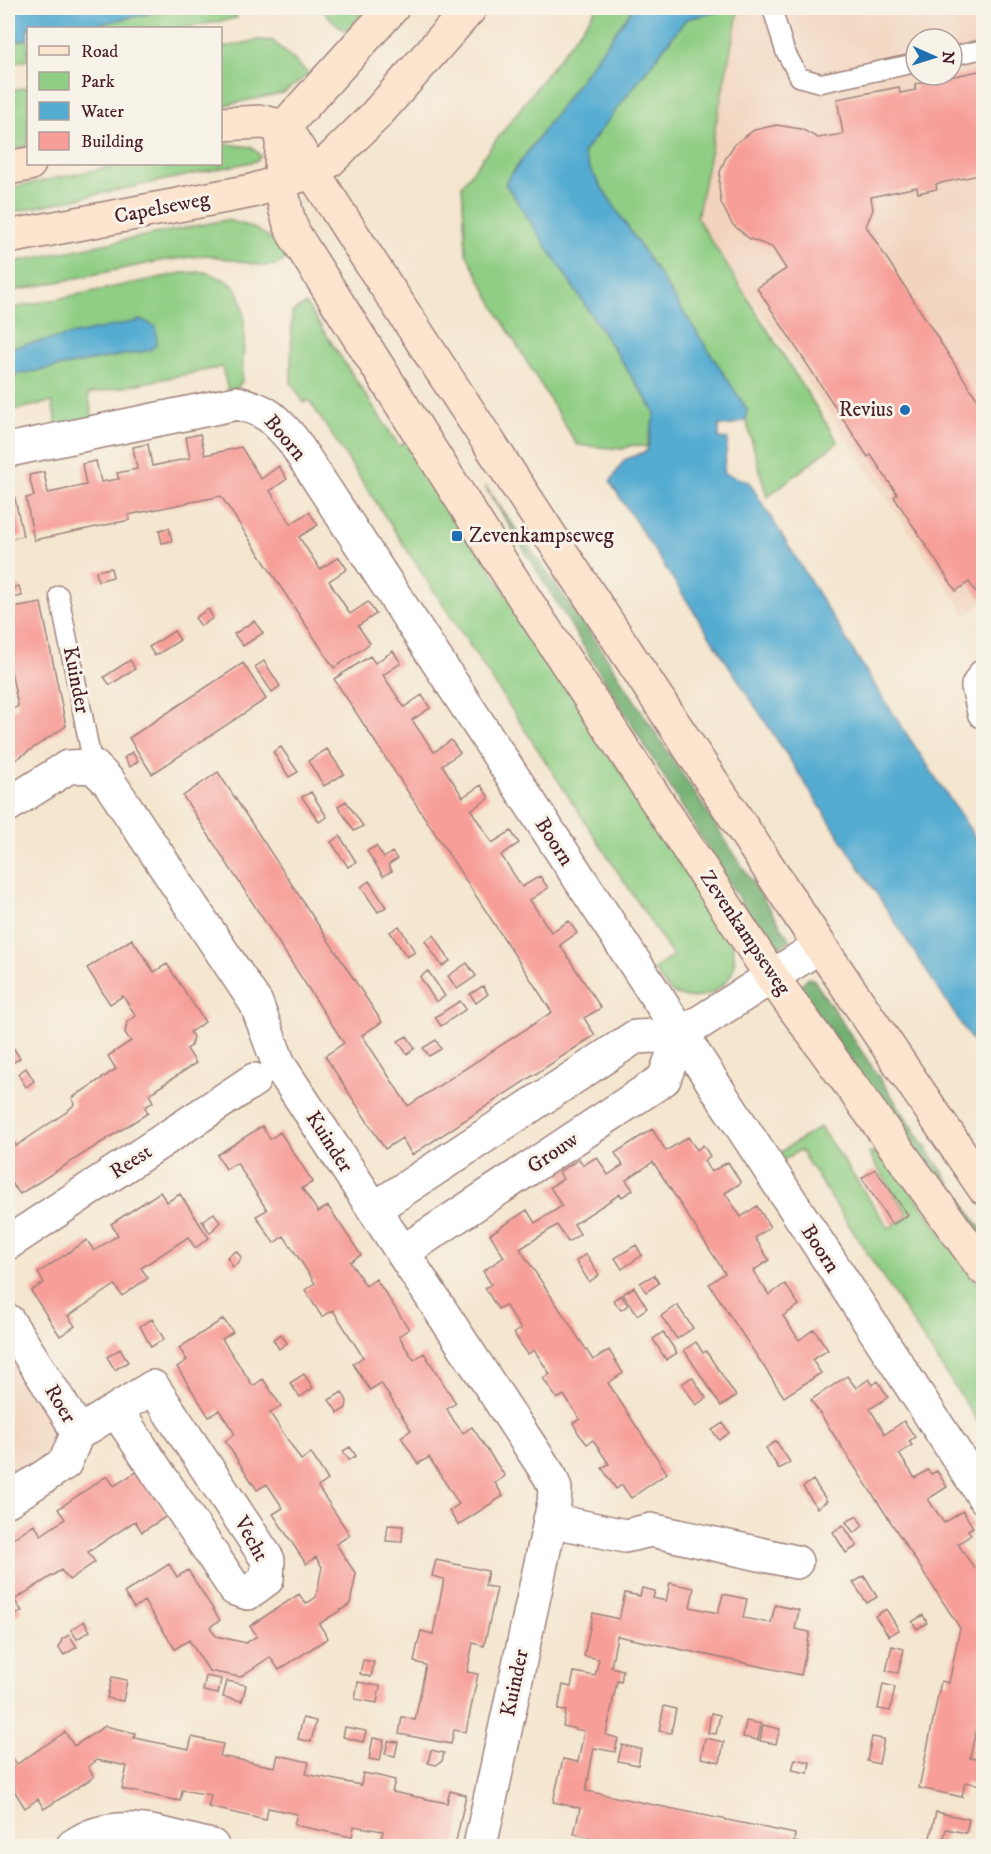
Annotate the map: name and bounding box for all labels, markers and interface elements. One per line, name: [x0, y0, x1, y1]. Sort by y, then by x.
legend: [27, 27, 222, 165]
north arrow: [904, 27, 964, 87]
text: Road: [81, 41, 118, 63]
text: N: [938, 51, 958, 65]
text: Park: [81, 71, 115, 93]
text: Water: [80, 101, 124, 123]
text: Building: [81, 131, 143, 153]
street label: Capelseweg: [112, 186, 213, 230]
place label: Revius: [839, 397, 893, 423]
marker: Revius: [898, 403, 912, 417]
street label: Boorn: [258, 410, 312, 466]
place label: Zevenkampseweg: [469, 523, 614, 549]
marker: Zevenkampseweg: [450, 529, 464, 543]
street label: Kuinder: [57, 644, 95, 716]
street label: Boorn: [529, 813, 579, 871]
street label: Zevenkampseweg: [694, 866, 797, 1001]
street label: Kuinder: [300, 1106, 359, 1178]
street label: Grouw: [522, 1126, 584, 1180]
street label: Reest: [105, 1139, 157, 1185]
street label: Boorn: [795, 1220, 845, 1278]
street label: Roer: [38, 1380, 82, 1428]
street label: Vecht: [228, 1511, 274, 1566]
street label: Kuinder: [495, 1647, 535, 1719]

